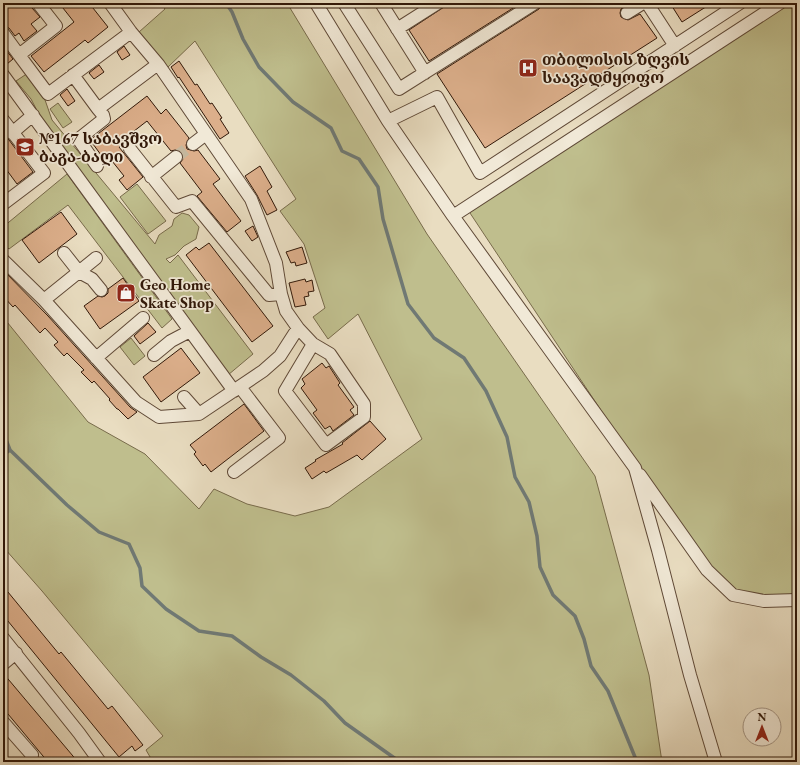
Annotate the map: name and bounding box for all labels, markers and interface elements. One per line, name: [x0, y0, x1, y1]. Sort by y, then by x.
place label: თბილისის ზღვის საავადმყოფო: [542, 49, 690, 88]
hospital icon: თბილისის ზღვის საავადმყოფო: [517, 57, 539, 79]
place label: №167 საბავშვო ბაგა-ბაღი: [39, 128, 162, 167]
school or university icon: №167 საბავშვო ბაგა-ბაღი: [14, 136, 36, 158]
place label: Geo Home Skate Shop: [140, 274, 214, 313]
shop icon: Geo Home Skate Shop: [115, 282, 137, 304]
north arrow: [742, 707, 782, 747]
text: N: [758, 710, 767, 724]

